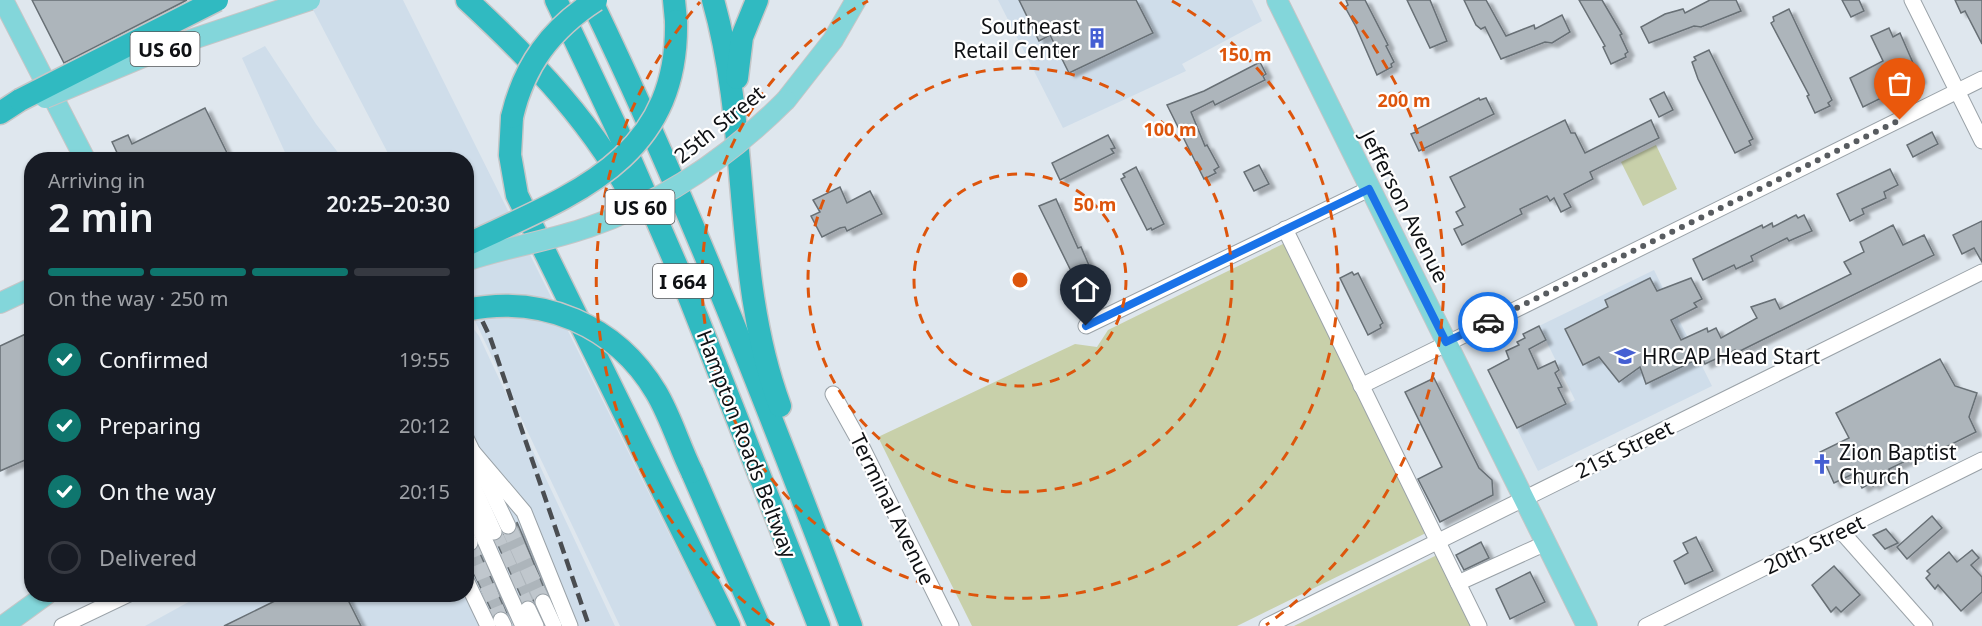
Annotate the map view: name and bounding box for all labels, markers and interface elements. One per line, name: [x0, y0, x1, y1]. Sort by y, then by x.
place label: Southeast Retail Center: [953, 12, 1080, 64]
building icon: Southeast Retail Center: [1085, 26, 1109, 50]
road number: US 60: [130, 32, 200, 66]
text: 150 m: [1218, 42, 1272, 66]
pin: [1874, 58, 1925, 120]
icon: bag: [1883, 67, 1916, 100]
street label: 25th Street: [668, 79, 770, 169]
text: 200 m: [1377, 88, 1431, 112]
text: 100 m: [1143, 117, 1197, 141]
street label: Jefferson Avenue: [1354, 123, 1455, 287]
text: Arriving in: [48, 167, 145, 194]
text: 20:25–20:30: [326, 188, 450, 218]
text: 2 min: [48, 190, 154, 243]
road number: US 60: [606, 190, 674, 224]
text: 50 m: [1074, 192, 1116, 216]
road number: I 664: [653, 264, 713, 298]
pin: [1060, 264, 1111, 326]
centre of rings: [1010, 270, 1030, 290]
icon: home: [1069, 273, 1102, 306]
text: On the way · 250 m: [48, 285, 228, 312]
courier: [1458, 292, 1518, 352]
icon: car: [1472, 306, 1505, 339]
street label: Hampton Roads Beltway: [691, 326, 804, 562]
place label: HRCAP Head Start: [1642, 342, 1821, 370]
icon: check: [48, 343, 81, 376]
text: Confirmed: [99, 344, 209, 374]
school or university icon: HRCAP Head Start: [1613, 344, 1637, 368]
text: 19:55: [399, 346, 450, 373]
icon: check: [48, 409, 81, 442]
text: Preparing: [99, 410, 201, 440]
text: 20:12: [399, 412, 450, 439]
street label: 21st Street: [1570, 413, 1678, 485]
street label: Terminal Avenue: [844, 429, 942, 589]
place label: Zion Baptist Church: [1839, 438, 1957, 490]
church icon: Zion Baptist Church: [1810, 452, 1834, 476]
icon: check: [48, 475, 81, 508]
text: On the way: [99, 476, 216, 506]
text: 20:15: [399, 478, 450, 505]
street label: 20th Street: [1759, 507, 1869, 580]
text: Delivered: [99, 542, 197, 572]

